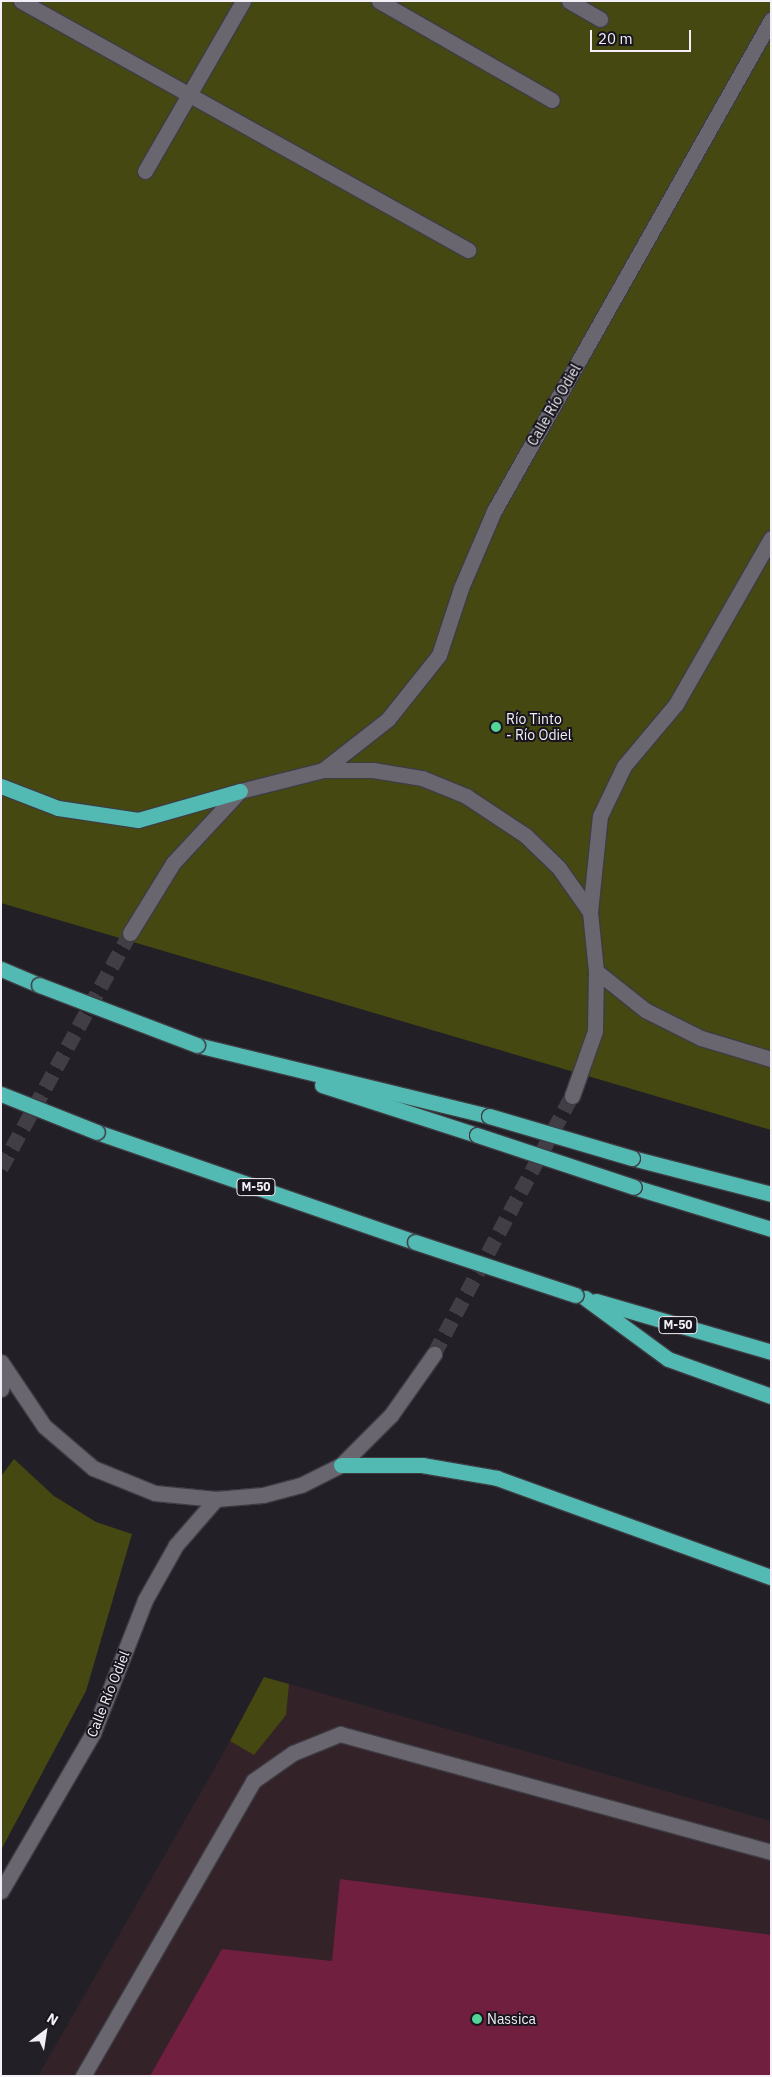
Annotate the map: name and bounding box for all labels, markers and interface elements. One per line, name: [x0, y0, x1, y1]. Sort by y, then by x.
scale bar: [592, 20, 693, 52]
text: 20 m: [598, 29, 633, 48]
street label: Calle Río Odiel: [524, 361, 584, 449]
place label: Río Tinto - Río Odiel: [506, 711, 572, 744]
marker: Río Tinto - Río Odiel: [490, 721, 502, 733]
road number: M-50: [236, 1178, 276, 1196]
road number: M-50: [658, 1316, 698, 1334]
street label: Calle Río Odiel: [83, 1649, 133, 1739]
north arrow: [20, 2007, 70, 2057]
text: N: [44, 2009, 62, 2029]
place label: Nassica: [487, 2011, 536, 2027]
marker: Nassica: [471, 2013, 483, 2025]

